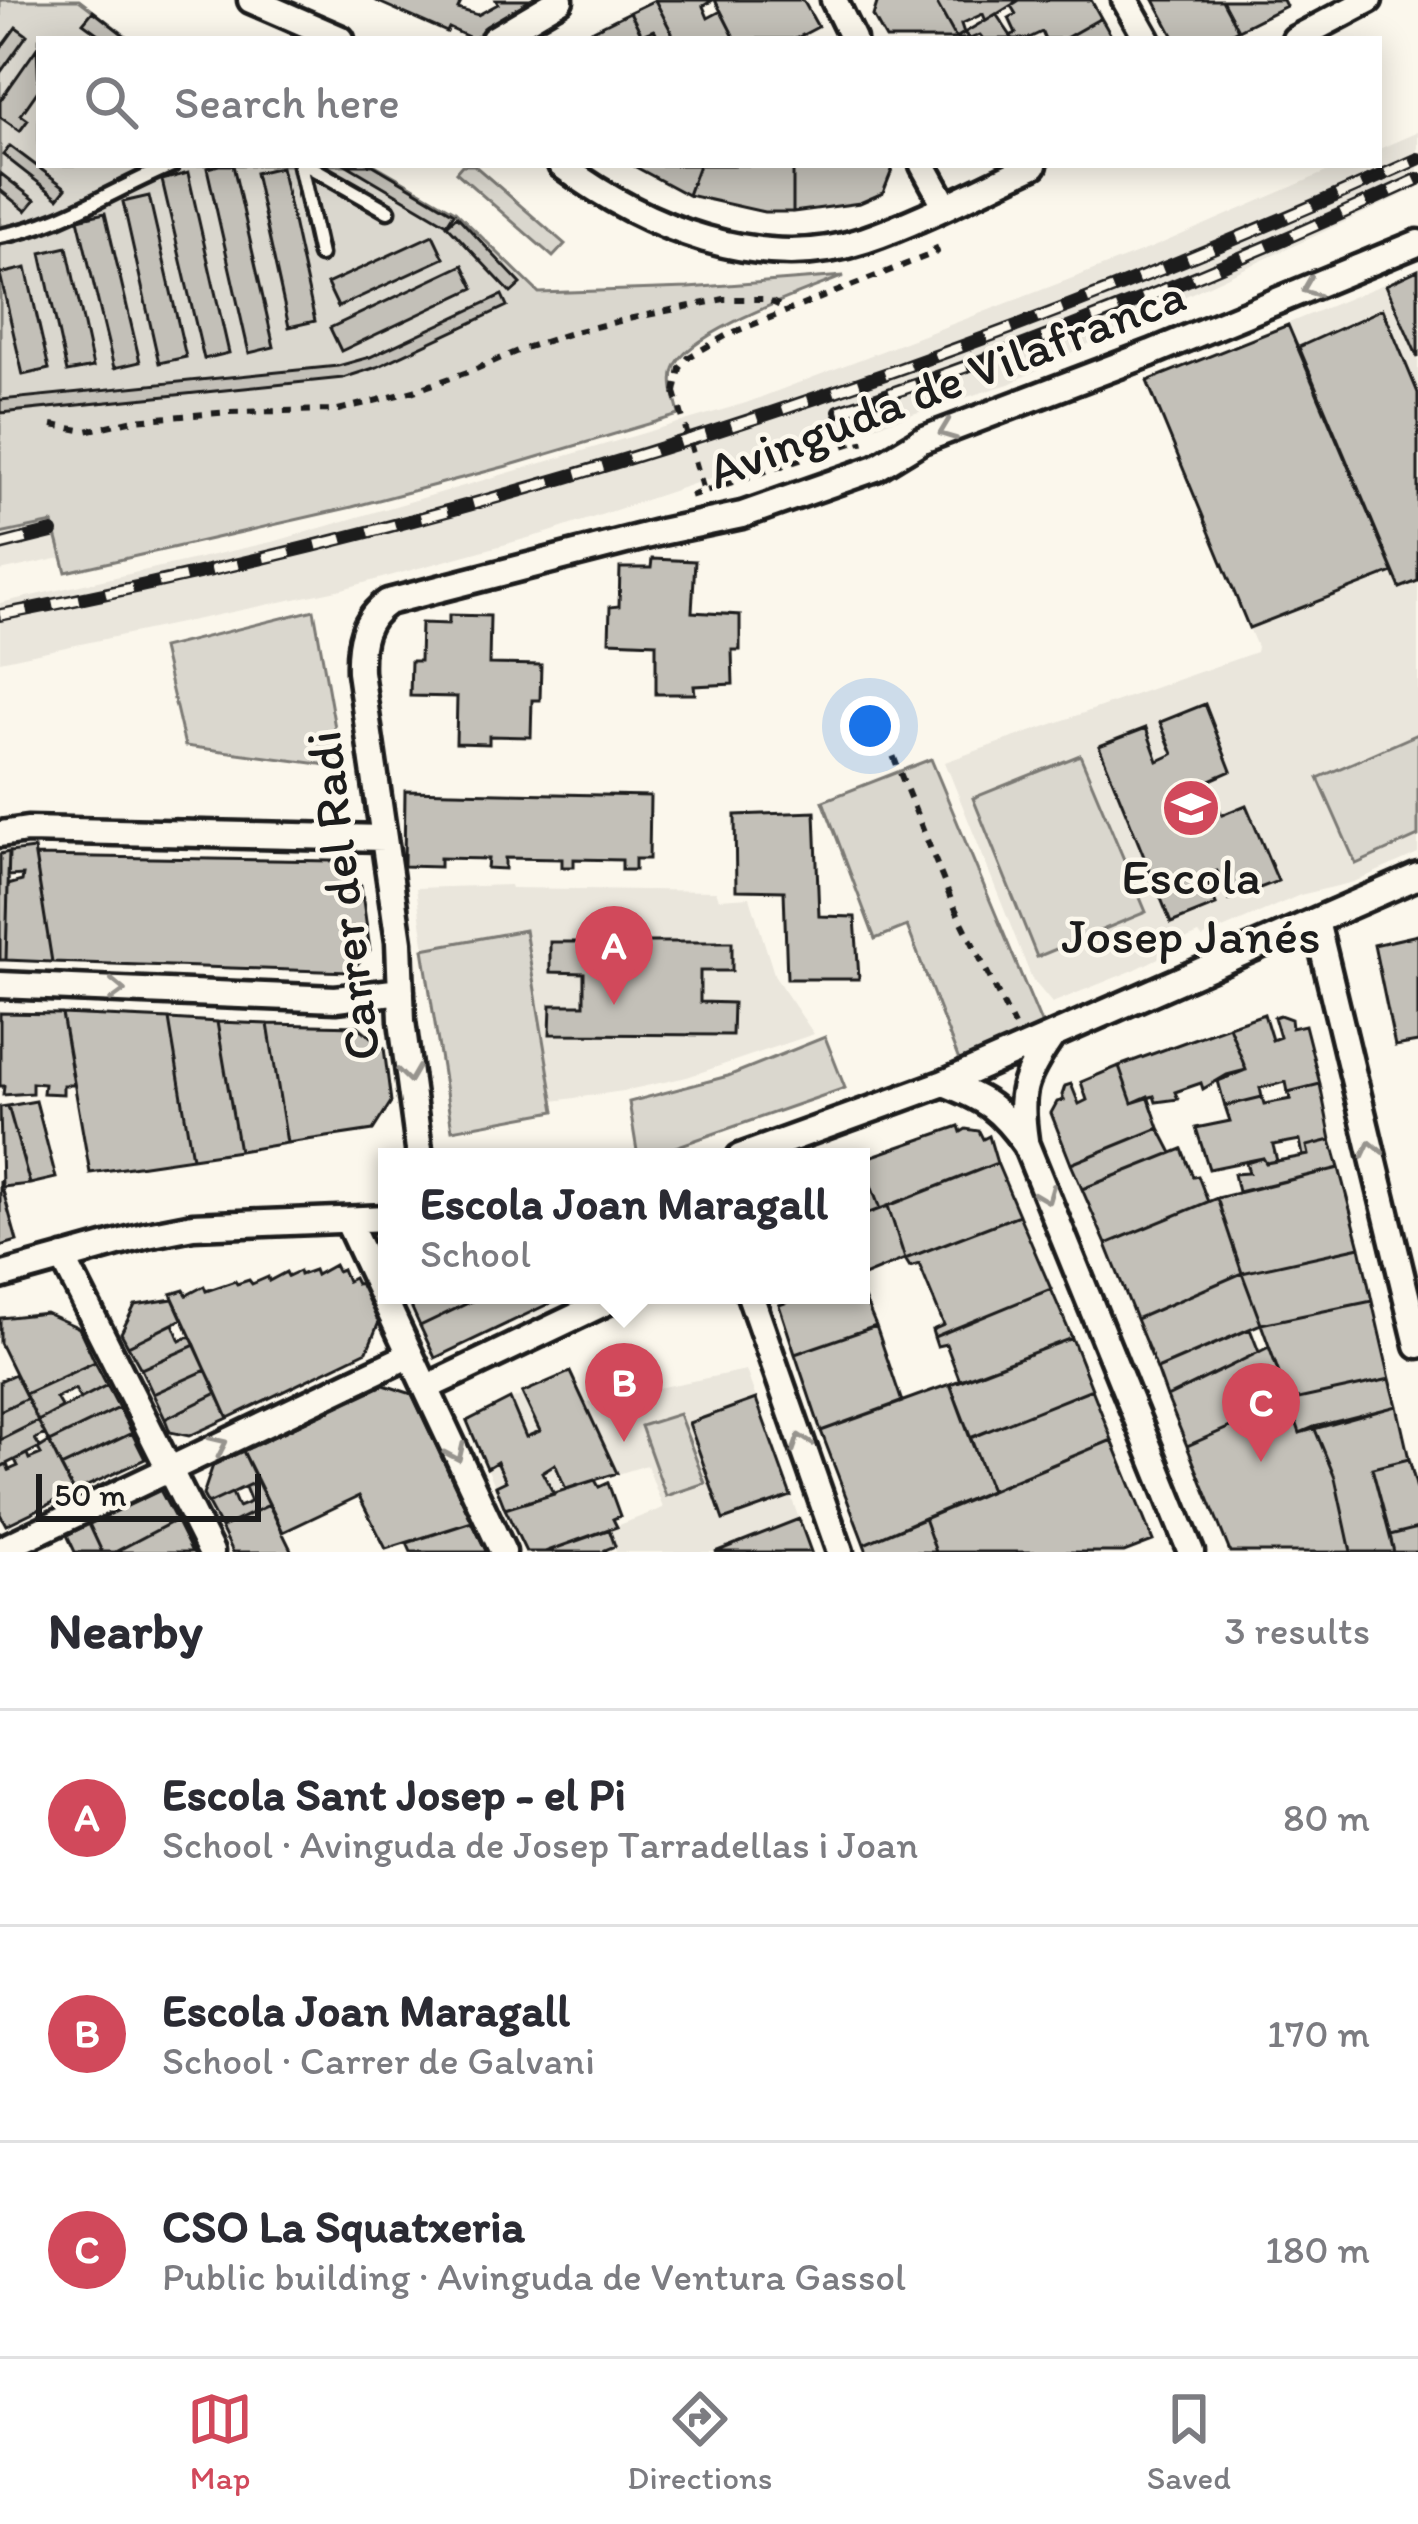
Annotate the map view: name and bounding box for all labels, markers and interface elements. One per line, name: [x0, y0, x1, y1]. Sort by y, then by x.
search box: [36, 36, 1382, 168]
icon: search: [78, 69, 144, 135]
text: Search here: [174, 75, 400, 129]
street label: Avinguda de Vilafranca: [699, 263, 1193, 502]
one-way arrow: [1301, 274, 1322, 298]
one-way arrow: [938, 416, 959, 441]
your location: [840, 696, 900, 756]
street label: Carrer del Radi: [292, 728, 393, 1064]
school or university icon: Escola Josep Janés: [1160, 777, 1222, 839]
place label: Escola Josep Janés: [1061, 846, 1321, 966]
pin: A: [575, 906, 653, 1005]
one-way arrow: [108, 977, 127, 1003]
one-way arrow: [395, 1064, 421, 1084]
one-way arrow: [1360, 1140, 1385, 1160]
popup: [378, 1148, 870, 1304]
text: Escola Joan Maragall: [420, 1176, 828, 1230]
one-way arrow: [1032, 1183, 1056, 1204]
text: School: [420, 1230, 531, 1277]
pin: B: [585, 1343, 663, 1442]
pin: C: [1222, 1363, 1300, 1462]
one-way arrow: [791, 1432, 815, 1453]
one-way arrow: [207, 1436, 228, 1459]
one-way arrow: [442, 1441, 466, 1462]
scale bar: [36, 1468, 261, 1521]
text: 50 m: [54, 1475, 127, 1514]
text: Nearby: [48, 1600, 203, 1661]
text: 3 results: [1224, 1607, 1370, 1654]
text: Escola Sant Josep - el Pi: [162, 1767, 626, 1821]
text: A: [75, 1794, 99, 1841]
text: 80 m: [1283, 1794, 1370, 1841]
text: School · Avinguda de Josep Tarradellas i Joan: [162, 1821, 918, 1868]
text: Escola Joan Maragall: [162, 1983, 570, 2037]
text: B: [74, 2010, 100, 2057]
text: 170 m: [1267, 2010, 1370, 2057]
text: School · Carrer de Galvani: [162, 2037, 595, 2084]
text: CSO La Squatxeria: [162, 2199, 525, 2253]
text: C: [74, 2226, 100, 2273]
text: 180 m: [1265, 2226, 1370, 2273]
text: Public building · Avinguda de Ventura Gassol: [162, 2253, 906, 2300]
tab: Map: [187, 2386, 253, 2497]
tab: Directions: [627, 2386, 772, 2497]
tab: Saved: [1147, 2386, 1231, 2497]

